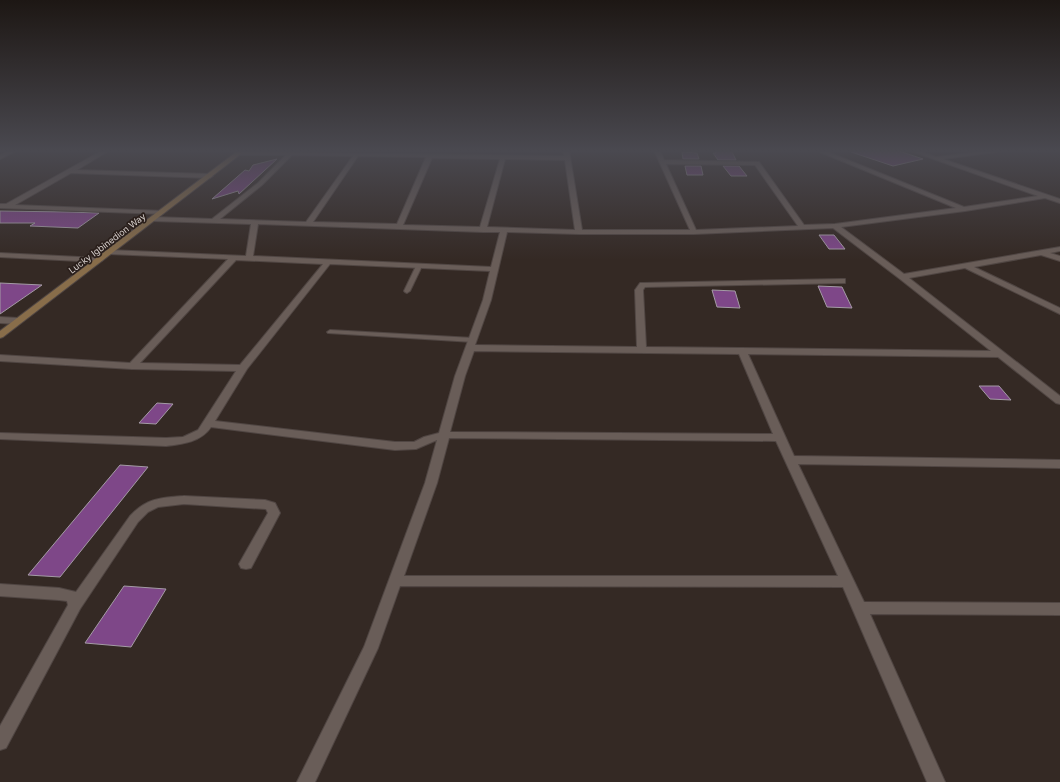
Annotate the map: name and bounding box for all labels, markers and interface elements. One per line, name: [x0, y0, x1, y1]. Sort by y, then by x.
street label: Lucky Igbinedion Way: [66, 210, 148, 276]

